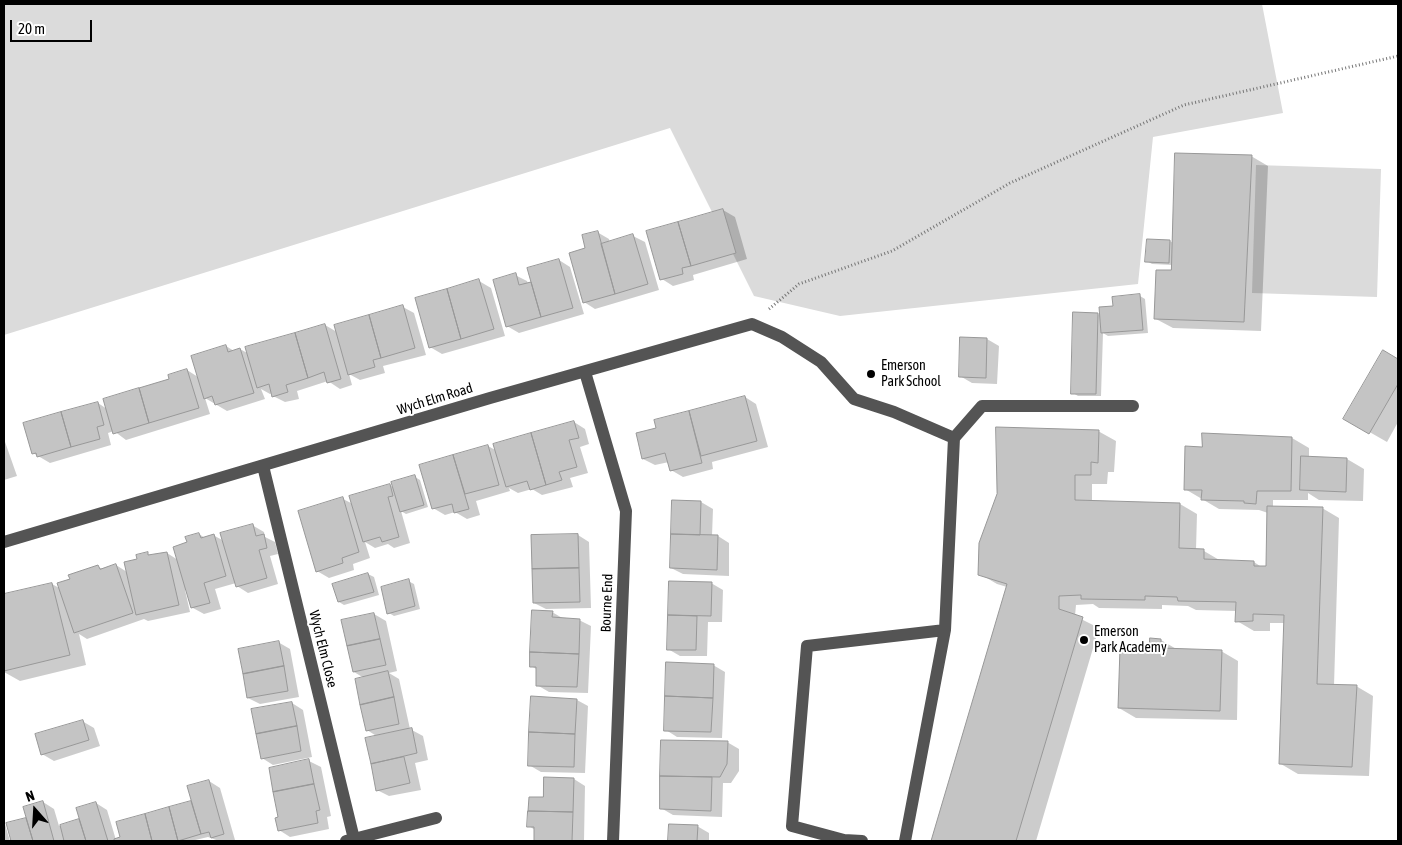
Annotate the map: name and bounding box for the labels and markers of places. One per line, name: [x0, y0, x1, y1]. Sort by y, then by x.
place label: Emerson Park School: [881, 358, 941, 391]
marker: Emerson Park School: [865, 368, 877, 380]
place label: Emerson Park Academy: [1094, 624, 1167, 656]
marker: Emerson Park Academy: [1078, 634, 1090, 646]

